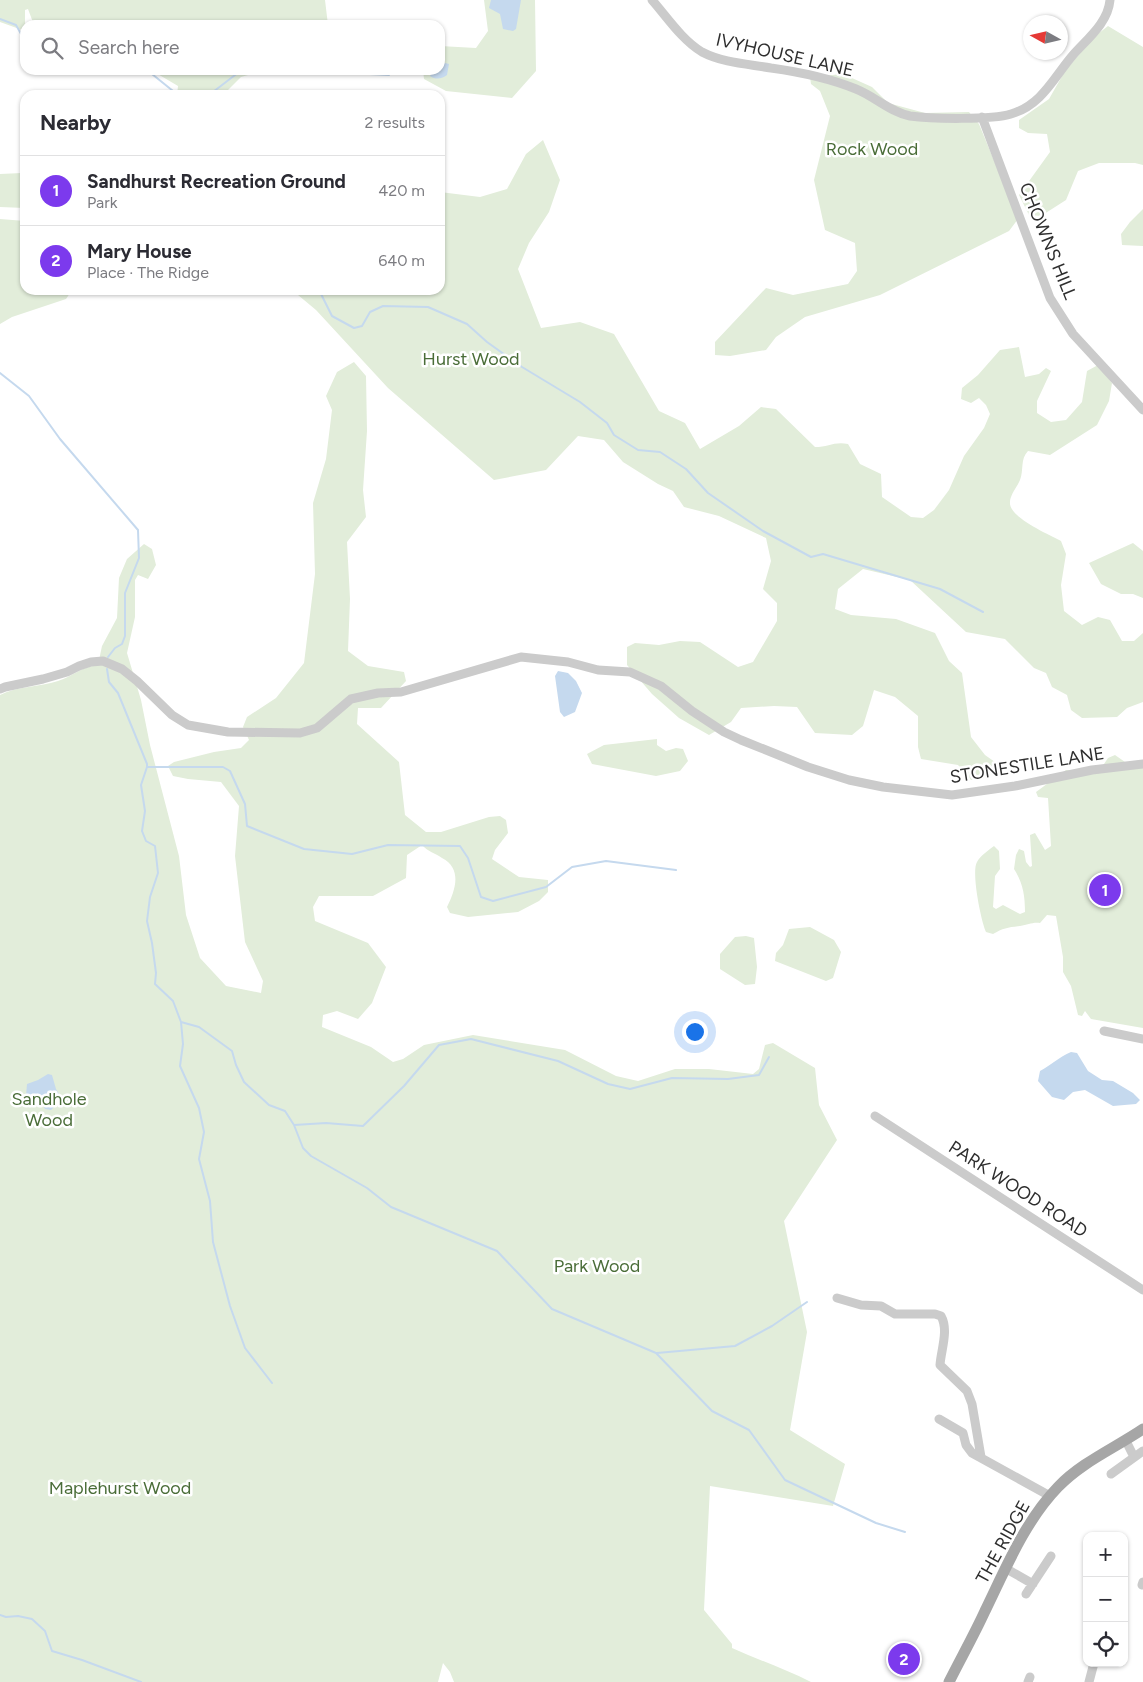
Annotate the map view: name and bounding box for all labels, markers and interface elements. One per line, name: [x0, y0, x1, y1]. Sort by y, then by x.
north arrow: [1023, 15, 1068, 60]
search box: [20, 20, 445, 75]
street label: IVYHOUSE LANE: [714, 28, 856, 82]
icon: search: [38, 34, 66, 62]
text: Search here: [78, 36, 180, 59]
text: Nearby: [40, 110, 111, 135]
text: 2 results: [365, 113, 425, 132]
park label: Rock Wood: [826, 138, 918, 160]
text: Sandhurst Recreation Ground: [87, 170, 346, 193]
street label: CHOWNS HILL: [1015, 179, 1082, 303]
text: 1: [53, 181, 59, 200]
text: 420 m: [378, 181, 425, 200]
text: Park: [87, 193, 117, 212]
text: Mary House: [87, 240, 192, 263]
text: 2: [51, 251, 61, 270]
text: 640 m: [378, 251, 425, 270]
text: Place · The Ridge: [87, 263, 209, 282]
park label: Hurst Wood: [422, 348, 520, 370]
street label: STONESTILE LANE: [948, 742, 1106, 788]
pin: 1: [1089, 871, 1121, 909]
your location: [682, 1019, 708, 1045]
park label: Sandhole Wood: [11, 1088, 87, 1131]
street label: PARK WOOD ROAD: [944, 1136, 1092, 1242]
park label: Park Wood: [554, 1255, 640, 1277]
park label: Maplehurst Wood: [49, 1477, 191, 1499]
street label: THE RIDGE: [971, 1497, 1035, 1587]
map controls: [1083, 1532, 1128, 1667]
button: +: [1083, 1532, 1128, 1577]
button: −: [1083, 1577, 1128, 1622]
button: locate: [1083, 1622, 1128, 1667]
pin: 2: [888, 1640, 920, 1678]

